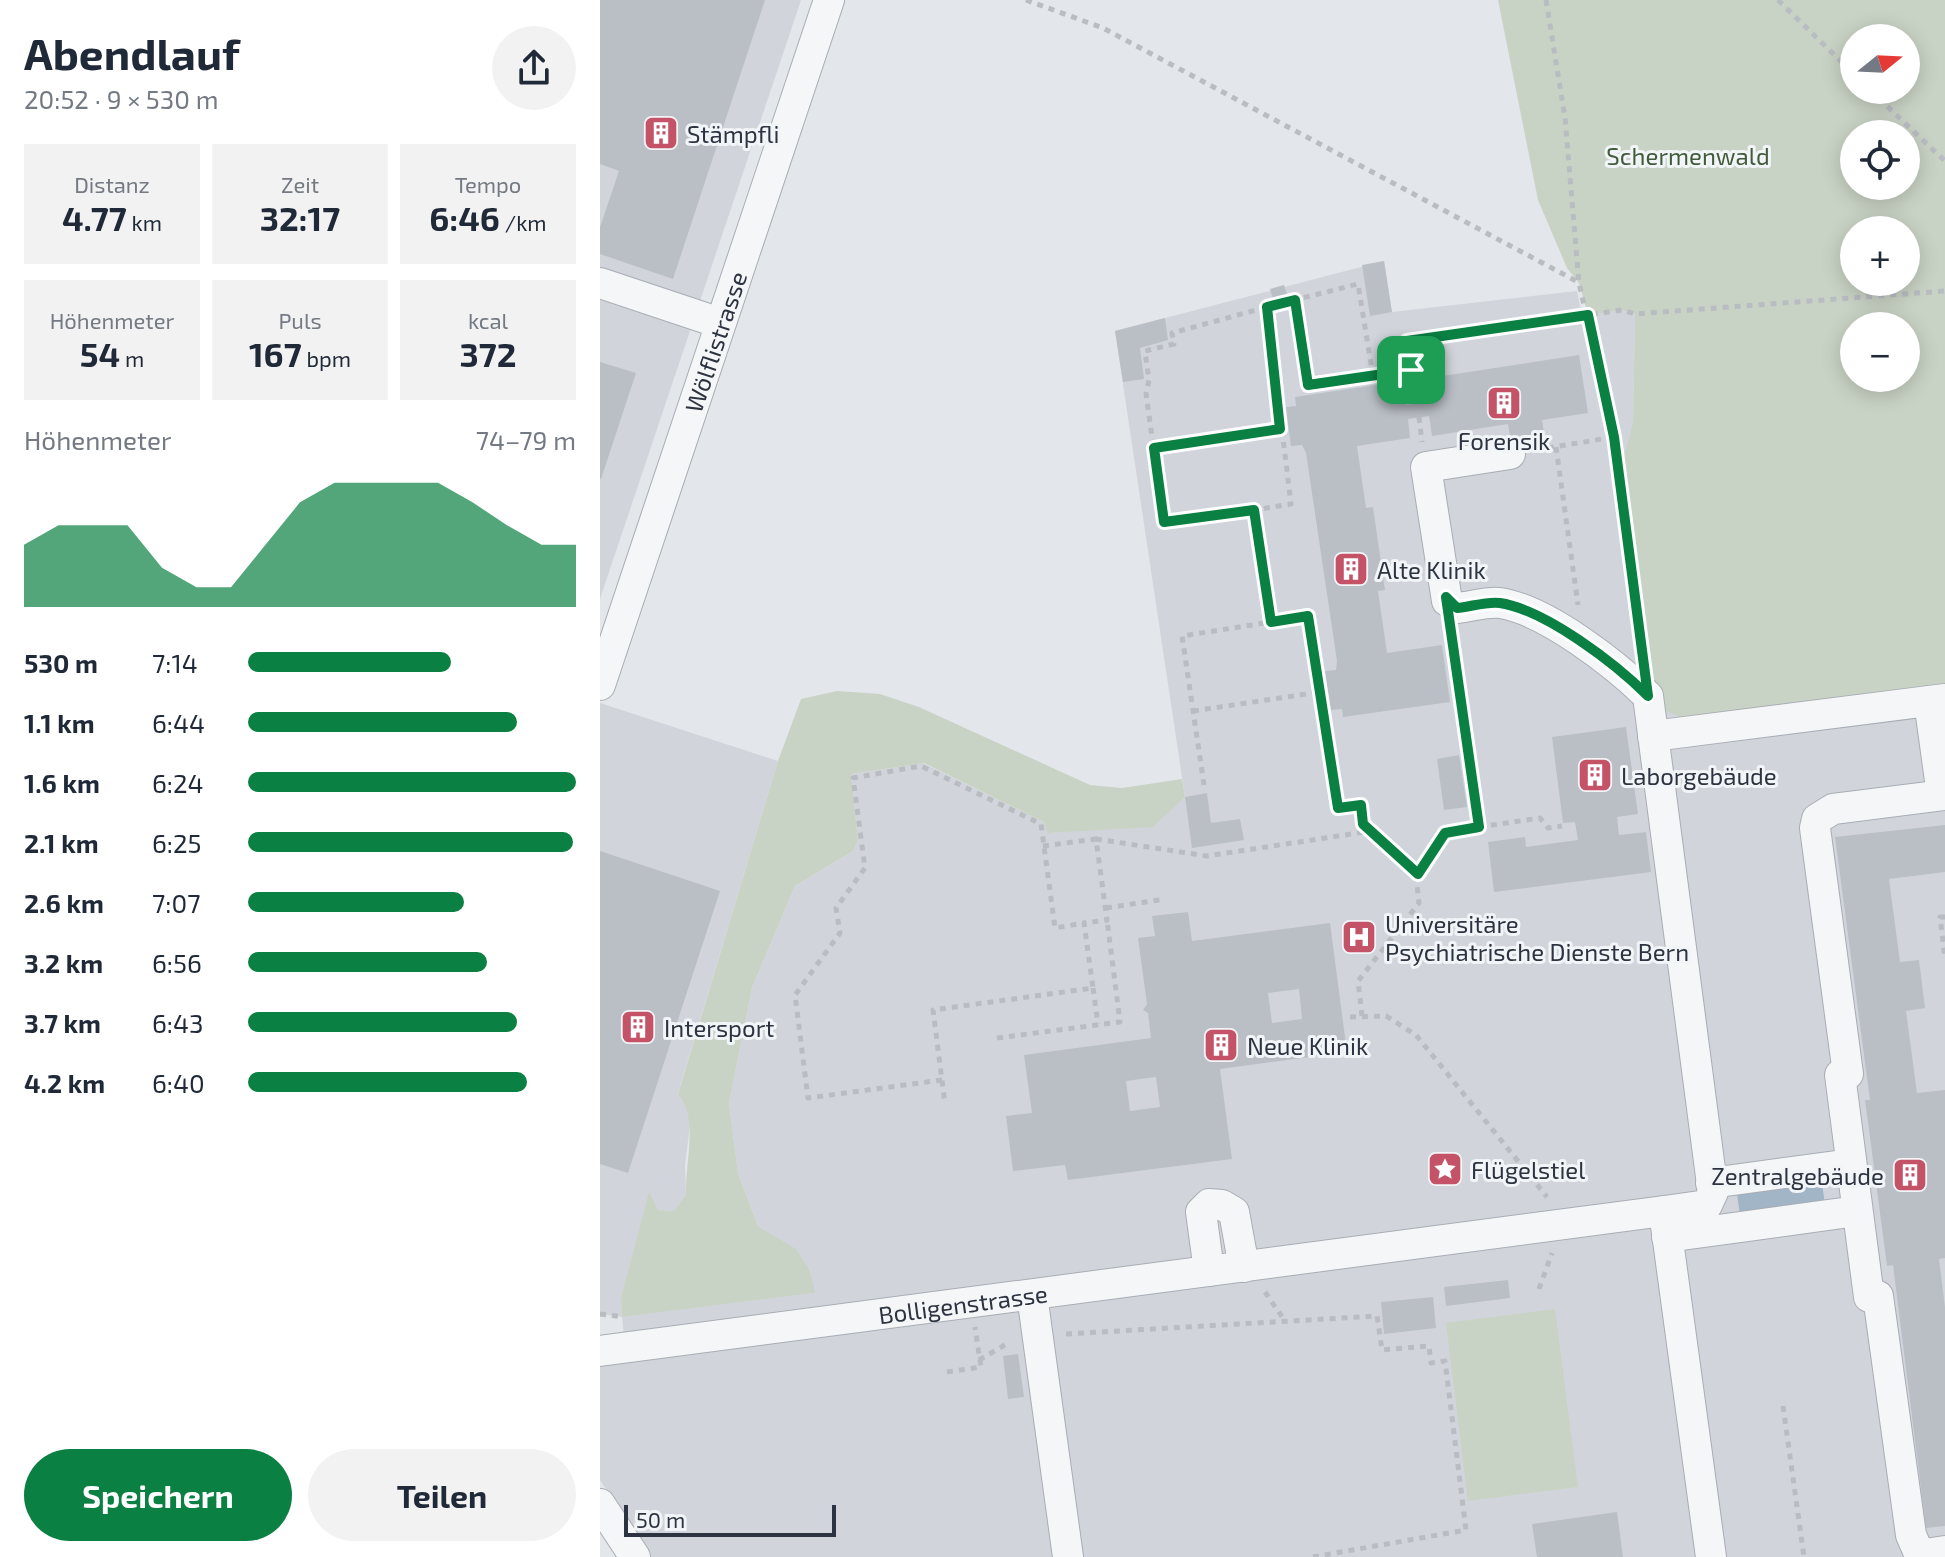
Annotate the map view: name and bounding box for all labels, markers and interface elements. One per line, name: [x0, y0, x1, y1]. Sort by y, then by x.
north arrow: [1840, 24, 1920, 104]
map controls: [1840, 24, 1920, 392]
text: Abendlauf: [24, 26, 240, 79]
button: share: [492, 26, 576, 110]
text: 20:52 · 9 × 530 m: [24, 83, 218, 114]
building icon: Stämpfli: [642, 114, 680, 152]
place label: Stämpfli: [687, 119, 780, 148]
button: locate: [1840, 120, 1920, 200]
park label: Schermenwald: [1606, 141, 1770, 170]
text: Distanz: [74, 171, 150, 197]
text: Zeit: [281, 171, 319, 197]
text: Tempo: [455, 171, 521, 197]
text: 4.77: [62, 197, 127, 238]
text: 32:17: [260, 197, 340, 238]
text: 6:46: [429, 197, 500, 238]
text: km: [127, 209, 162, 235]
text: /km: [500, 209, 547, 235]
button: +: [1840, 216, 1920, 296]
street label: Wölflistrasse: [678, 268, 752, 416]
text: Höhenmeter: [50, 307, 174, 333]
text: Puls: [278, 307, 322, 333]
text: kcal: [468, 307, 508, 333]
button: −: [1840, 312, 1920, 392]
text: 54: [80, 333, 120, 374]
text: 167: [249, 333, 302, 374]
text: 372: [460, 333, 516, 374]
pin: [1377, 336, 1445, 404]
text: m: [120, 345, 144, 371]
text: bpm: [302, 345, 351, 371]
icon: arrive: [1389, 348, 1433, 392]
building icon: Forensik: [1485, 384, 1523, 422]
text: Höhenmeter: [24, 424, 171, 455]
text: 74–79 m: [476, 424, 576, 455]
place label: Forensik: [1458, 426, 1550, 455]
building icon: Alte Klinik: [1332, 550, 1370, 588]
place label: Alte Klinik: [1377, 555, 1486, 584]
text: 530 m: [24, 647, 98, 678]
text: 7:14: [152, 647, 198, 678]
text: 1.1 km: [24, 707, 95, 738]
text: 6:44: [152, 707, 205, 738]
building icon: Laborgebäude: [1576, 756, 1614, 794]
place label: Laborgebäude: [1621, 761, 1777, 790]
text: 1.6 km: [24, 767, 100, 798]
text: 6:24: [152, 767, 204, 798]
text: 2.1 km: [24, 827, 99, 858]
text: 6:25: [152, 827, 202, 858]
text: 2.6 km: [24, 887, 104, 918]
text: 7:07: [152, 887, 200, 918]
place label: Universitäre Psychiatrische Dienste Bern: [1385, 909, 1689, 966]
hospital icon: Universitäre Psychiatrische Dienste Bern: [1340, 918, 1378, 956]
text: 3.2 km: [24, 947, 103, 978]
text: 6:56: [152, 947, 202, 978]
text: 3.7 km: [24, 1007, 101, 1038]
text: 6:43: [152, 1007, 203, 1038]
building icon: Intersport: [619, 1008, 657, 1046]
place label: Intersport: [664, 1013, 774, 1042]
building icon: Neue Klinik: [1202, 1026, 1240, 1064]
place label: Neue Klinik: [1247, 1031, 1368, 1060]
text: 4.2 km: [24, 1067, 105, 1098]
text: 6:40: [152, 1067, 205, 1098]
place icon: Flügelstiel: [1426, 1150, 1464, 1188]
place label: Flügelstiel: [1471, 1155, 1585, 1184]
building icon: Zentralgebäude: [1891, 1156, 1929, 1194]
place label: Zentralgebäude: [1711, 1161, 1884, 1190]
street label: Bolligenstrasse: [877, 1278, 1049, 1329]
button: Speichern: [24, 1449, 292, 1541]
button: Teilen: [308, 1449, 576, 1541]
scale bar: [624, 1501, 836, 1537]
text: 50 m: [636, 1506, 685, 1532]

